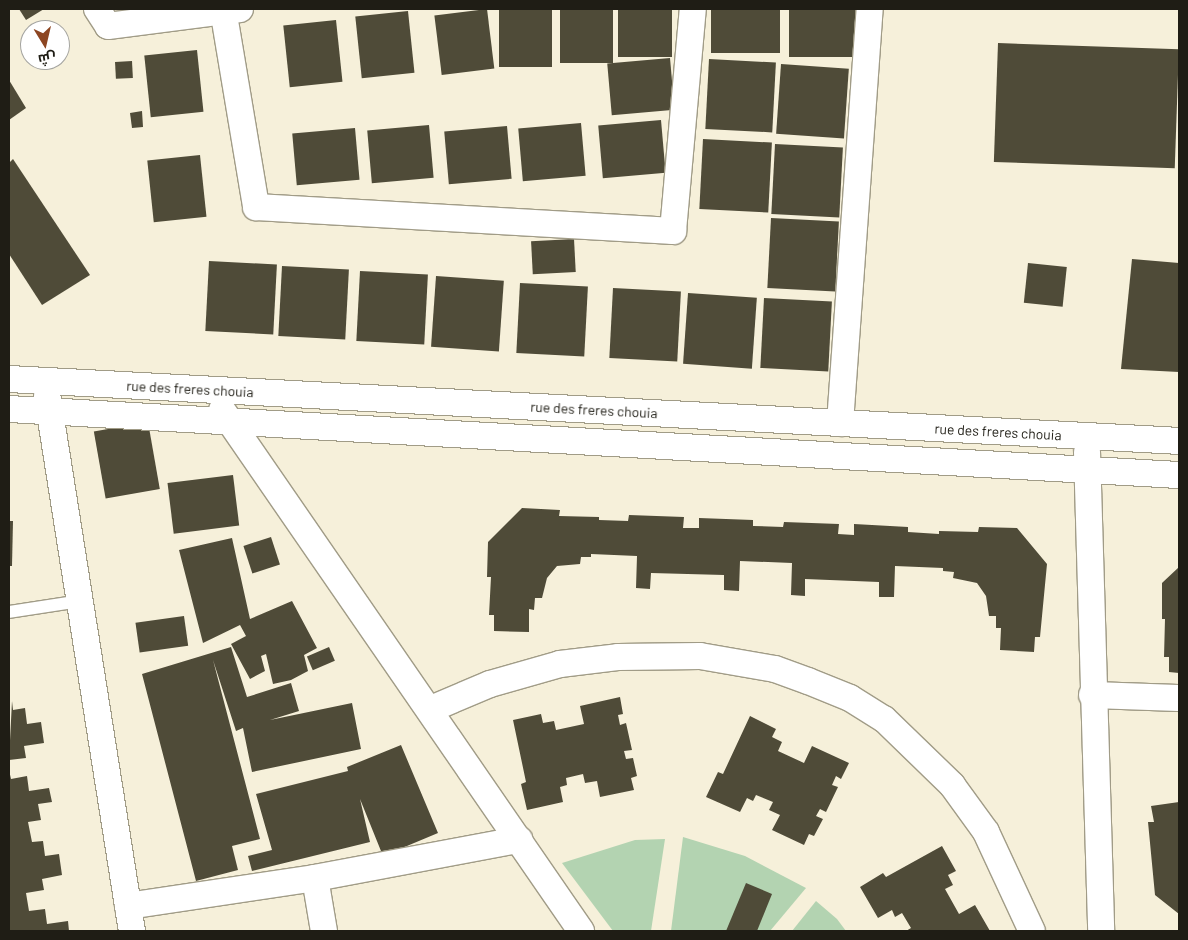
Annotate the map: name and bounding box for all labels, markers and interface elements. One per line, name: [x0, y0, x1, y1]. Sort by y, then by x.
north arrow: [20, 20, 70, 70]
text: ش: [37, 50, 57, 69]
street label: rue des freres chouia: [126, 377, 254, 401]
street label: rue des freres chouia: [530, 398, 658, 422]
street label: rue des freres chouia: [934, 420, 1062, 444]

